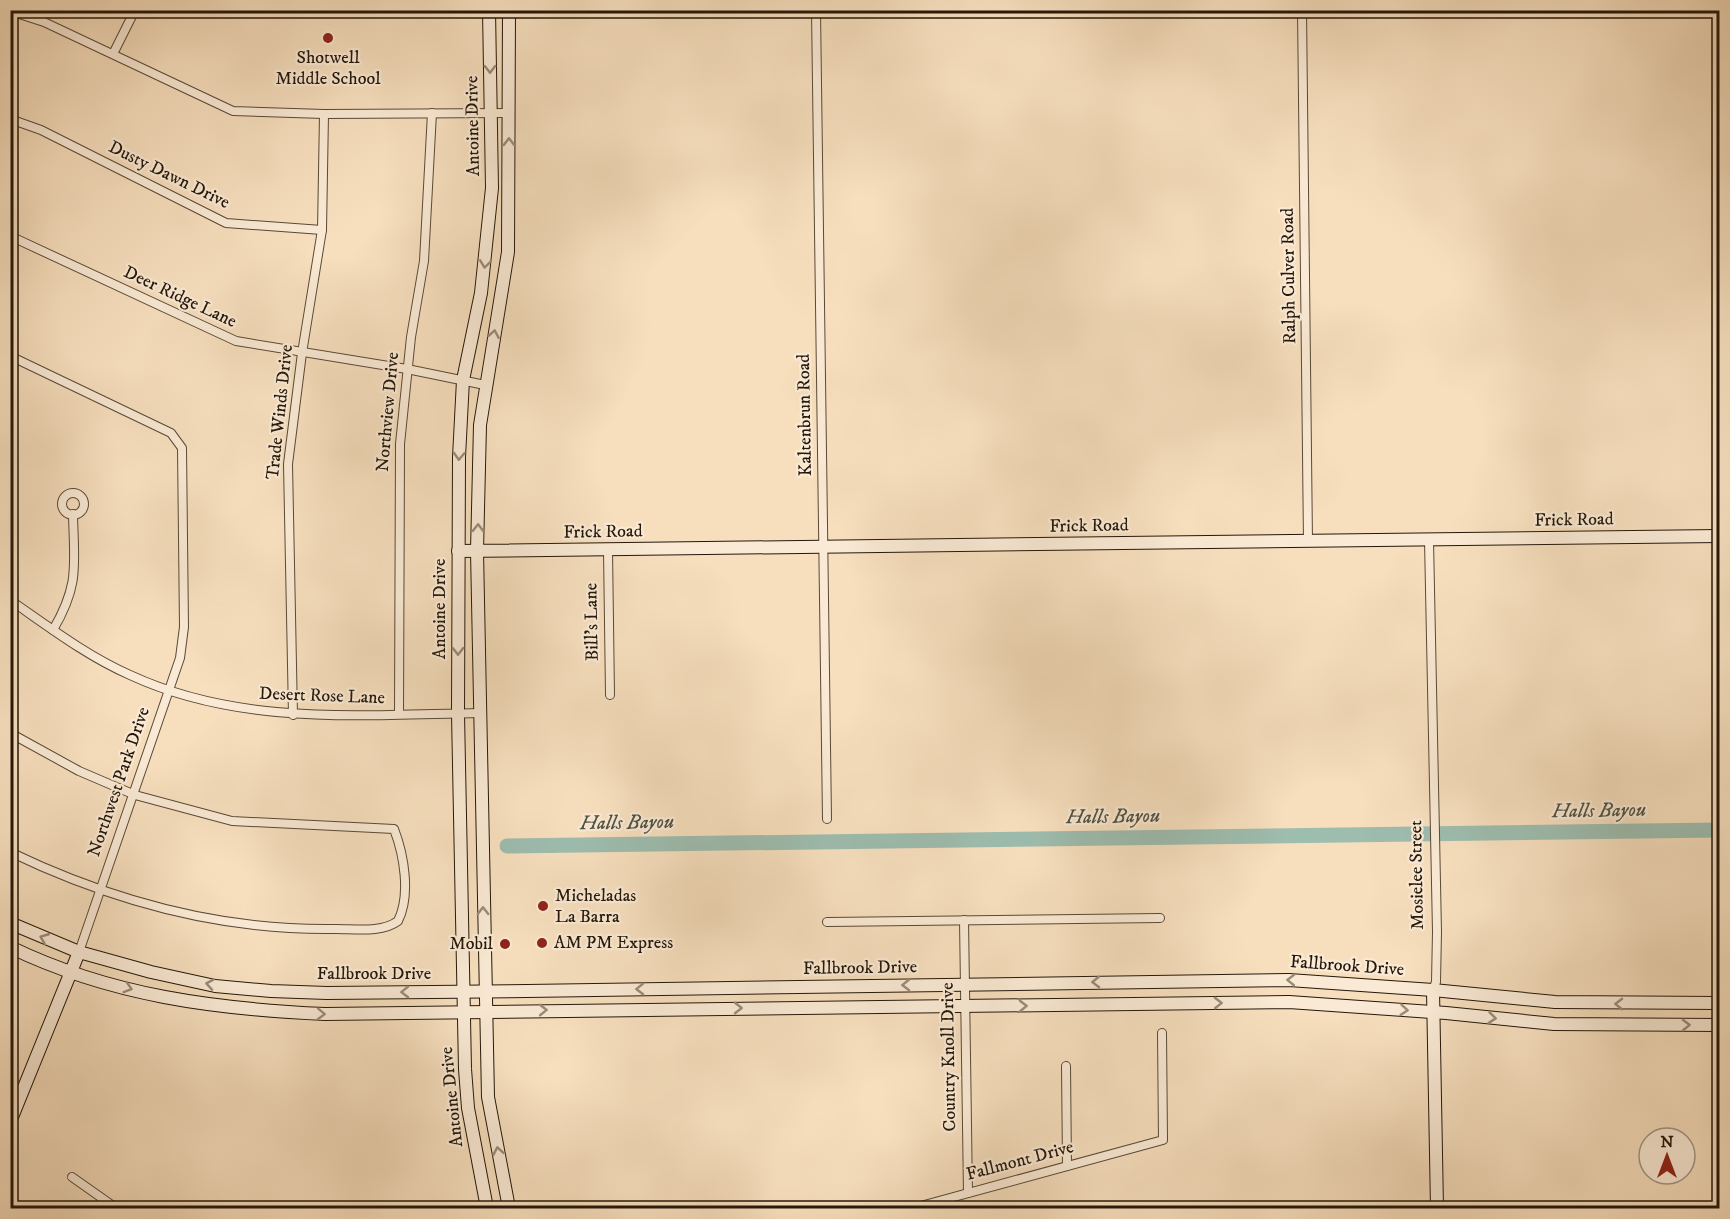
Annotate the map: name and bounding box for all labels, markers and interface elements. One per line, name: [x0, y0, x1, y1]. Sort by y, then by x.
marker: Shotwell Middle School: [321, 31, 335, 45]
place label: Shotwell Middle School: [275, 47, 381, 90]
one-way arrow: [484, 64, 496, 73]
street label: Antoine Drive: [461, 75, 485, 177]
street label: Dusty Dawn Drive: [105, 136, 233, 214]
one-way arrow: [503, 138, 515, 147]
street label: Ralph Culver Road: [1277, 208, 1301, 344]
one-way arrow: [479, 259, 491, 268]
street label: Deer Ridge Lane: [120, 261, 240, 333]
one-way arrow: [487, 329, 500, 339]
street label: Trade Winds Drive: [262, 343, 298, 481]
street label: Northview Drive: [372, 351, 404, 473]
street label: Kaltenbrun Road: [793, 354, 817, 476]
one-way arrow: [453, 452, 465, 461]
street label: Frick Road: [1534, 508, 1614, 532]
street label: Frick Road: [1049, 514, 1129, 538]
street label: Frick Road: [563, 520, 643, 544]
one-way arrow: [472, 523, 484, 532]
street label: Antoine Drive: [429, 559, 451, 659]
street label: Bill's Lane: [580, 583, 604, 661]
one-way arrow: [452, 647, 464, 656]
street label: Desert Rose Lane: [259, 683, 385, 709]
street label: Northwest Park Drive: [83, 704, 155, 860]
water label: Halls Bayou: [1551, 798, 1646, 824]
water label: Halls Bayou: [1065, 804, 1160, 830]
water label: Halls Bayou: [579, 810, 674, 836]
street label: Mosielee Street: [1405, 820, 1429, 930]
place label: Micheladas La Barra: [555, 885, 636, 928]
marker: Micheladas La Barra: [536, 899, 550, 913]
one-way arrow: [477, 907, 490, 916]
place label: AM PM Express: [554, 932, 673, 954]
one-way arrow: [40, 933, 51, 945]
place label: Mobil: [450, 933, 494, 955]
marker: AM PM Express: [535, 936, 549, 950]
marker: Mobil: [498, 937, 512, 951]
street label: Fallbrook Drive: [1289, 951, 1405, 981]
street label: Fallbrook Drive: [803, 956, 917, 980]
street label: Fallbrook Drive: [317, 963, 431, 985]
one-way arrow: [1287, 974, 1296, 986]
one-way arrow: [1092, 976, 1101, 989]
one-way arrow: [206, 978, 216, 991]
one-way arrow: [901, 979, 910, 991]
one-way arrow: [122, 981, 133, 993]
street label: Country Knoll Drive: [937, 982, 961, 1132]
one-way arrow: [636, 983, 645, 995]
one-way arrow: [400, 985, 409, 998]
one-way arrow: [1213, 997, 1222, 1009]
one-way arrow: [1615, 997, 1624, 1010]
one-way arrow: [1018, 999, 1027, 1012]
one-way arrow: [734, 1002, 743, 1015]
one-way arrow: [1399, 1003, 1408, 1016]
one-way arrow: [539, 1004, 548, 1016]
one-way arrow: [316, 1007, 325, 1020]
one-way arrow: [1487, 1011, 1496, 1024]
one-way arrow: [1682, 1019, 1691, 1032]
street label: Antoine Drive: [436, 1046, 468, 1148]
north arrow: [1637, 1126, 1697, 1186]
text: N: [1660, 1132, 1674, 1152]
street label: Fallmont Drive: [964, 1136, 1076, 1186]
one-way arrow: [492, 1146, 505, 1156]

